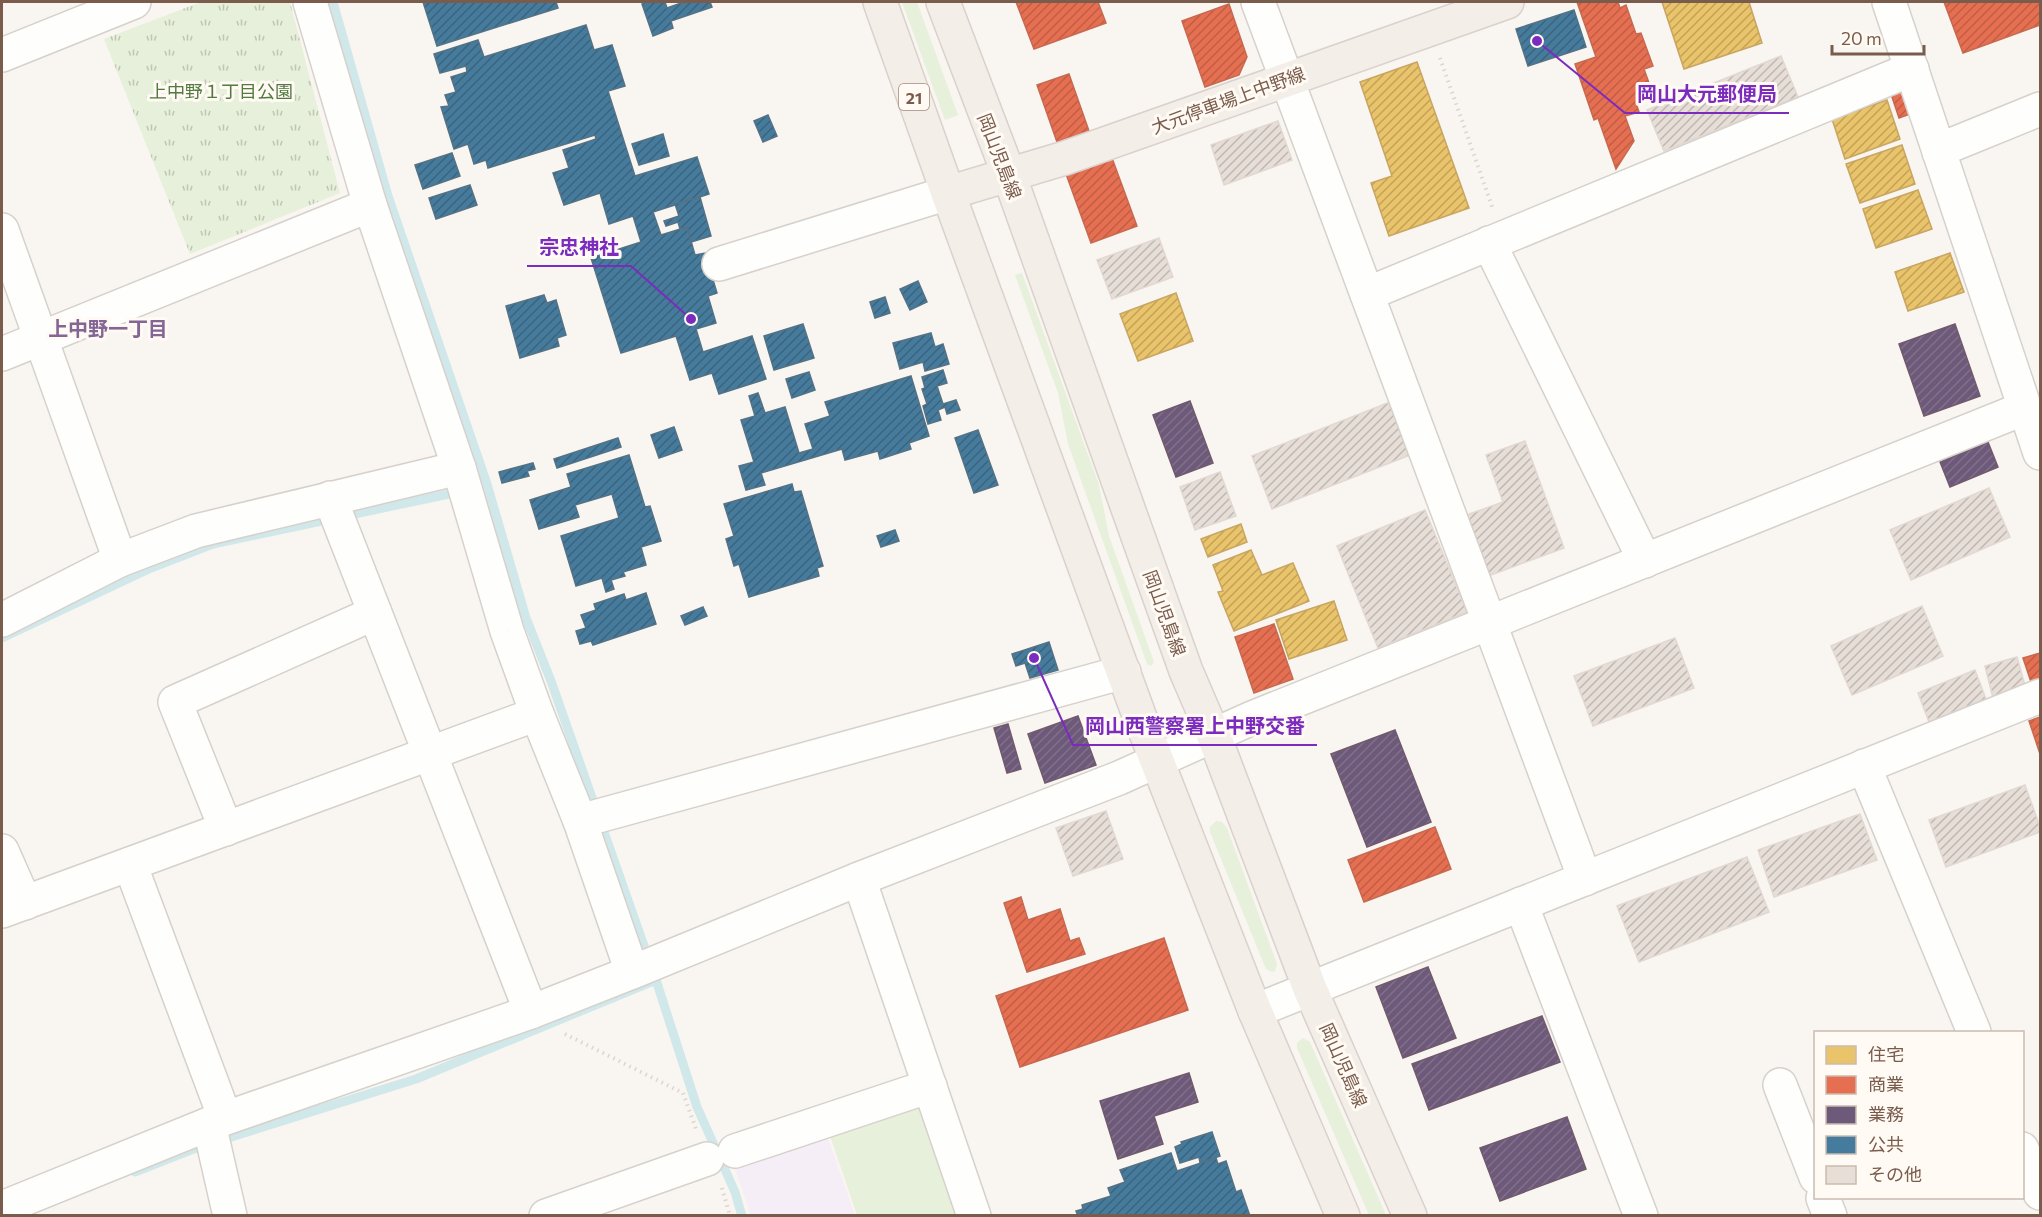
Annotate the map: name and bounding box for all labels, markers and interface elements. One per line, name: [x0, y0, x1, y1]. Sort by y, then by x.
scale bar: [1832, 18, 1924, 56]
text: 20 m: [1841, 27, 1882, 49]
street label: 大元停車場上中野線: [1148, 62, 1308, 138]
callout: 岡山大元郵便局: [1625, 75, 1789, 113]
park label: 上中野１丁目公園: [149, 80, 293, 102]
text: 岡山大元郵便局: [1637, 81, 1777, 105]
road number: 21: [899, 84, 929, 110]
street label: 岡山児島線: [974, 110, 1026, 202]
callout: 宗忠神社: [527, 228, 631, 266]
text: 宗忠神社: [539, 234, 619, 258]
district label: 上中野一丁目: [48, 316, 168, 340]
street label: 岡山児島線: [1139, 567, 1191, 659]
callout: 岡山西警察署上中野交番: [1073, 707, 1317, 745]
text: 岡山西警察署上中野交番: [1085, 713, 1305, 737]
street label: 岡山児島線: [1316, 1019, 1372, 1111]
legend: [1814, 1031, 2024, 1199]
text: 住宅: [1868, 1043, 1904, 1065]
text: 商業: [1868, 1073, 1904, 1095]
text: 業務: [1868, 1103, 1904, 1125]
text: 公共: [1868, 1133, 1904, 1155]
text: その他: [1868, 1163, 1922, 1185]

